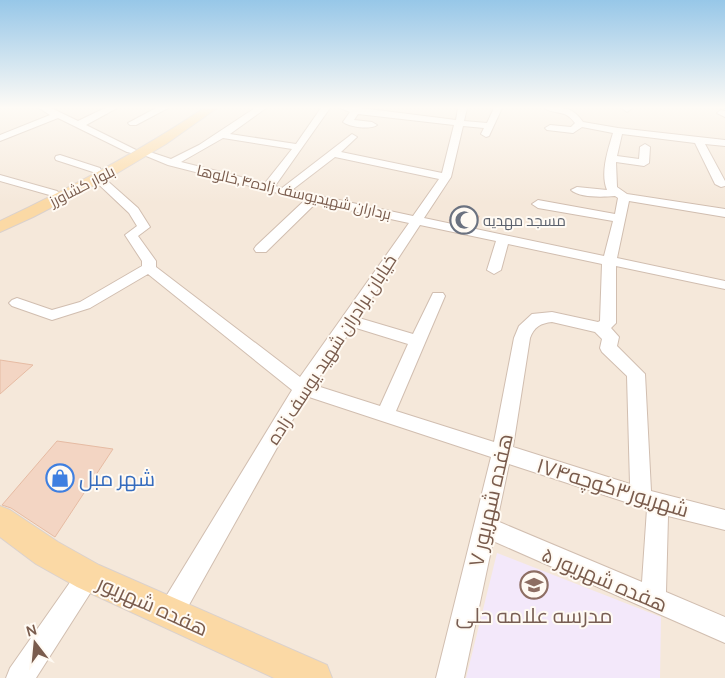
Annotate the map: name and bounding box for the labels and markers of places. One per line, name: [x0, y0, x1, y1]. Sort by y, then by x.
mosque icon: مسجد مهدیه: [449, 205, 479, 235]
place label: مسجد مهدیه: [483, 210, 566, 231]
shop icon: شهر مبل: [45, 463, 75, 493]
place label: شهر مبل: [79, 464, 155, 492]
school or university icon: مدرسه علامه حلی: [519, 570, 549, 600]
place label: مدرسه علامه حلی: [456, 601, 612, 629]

